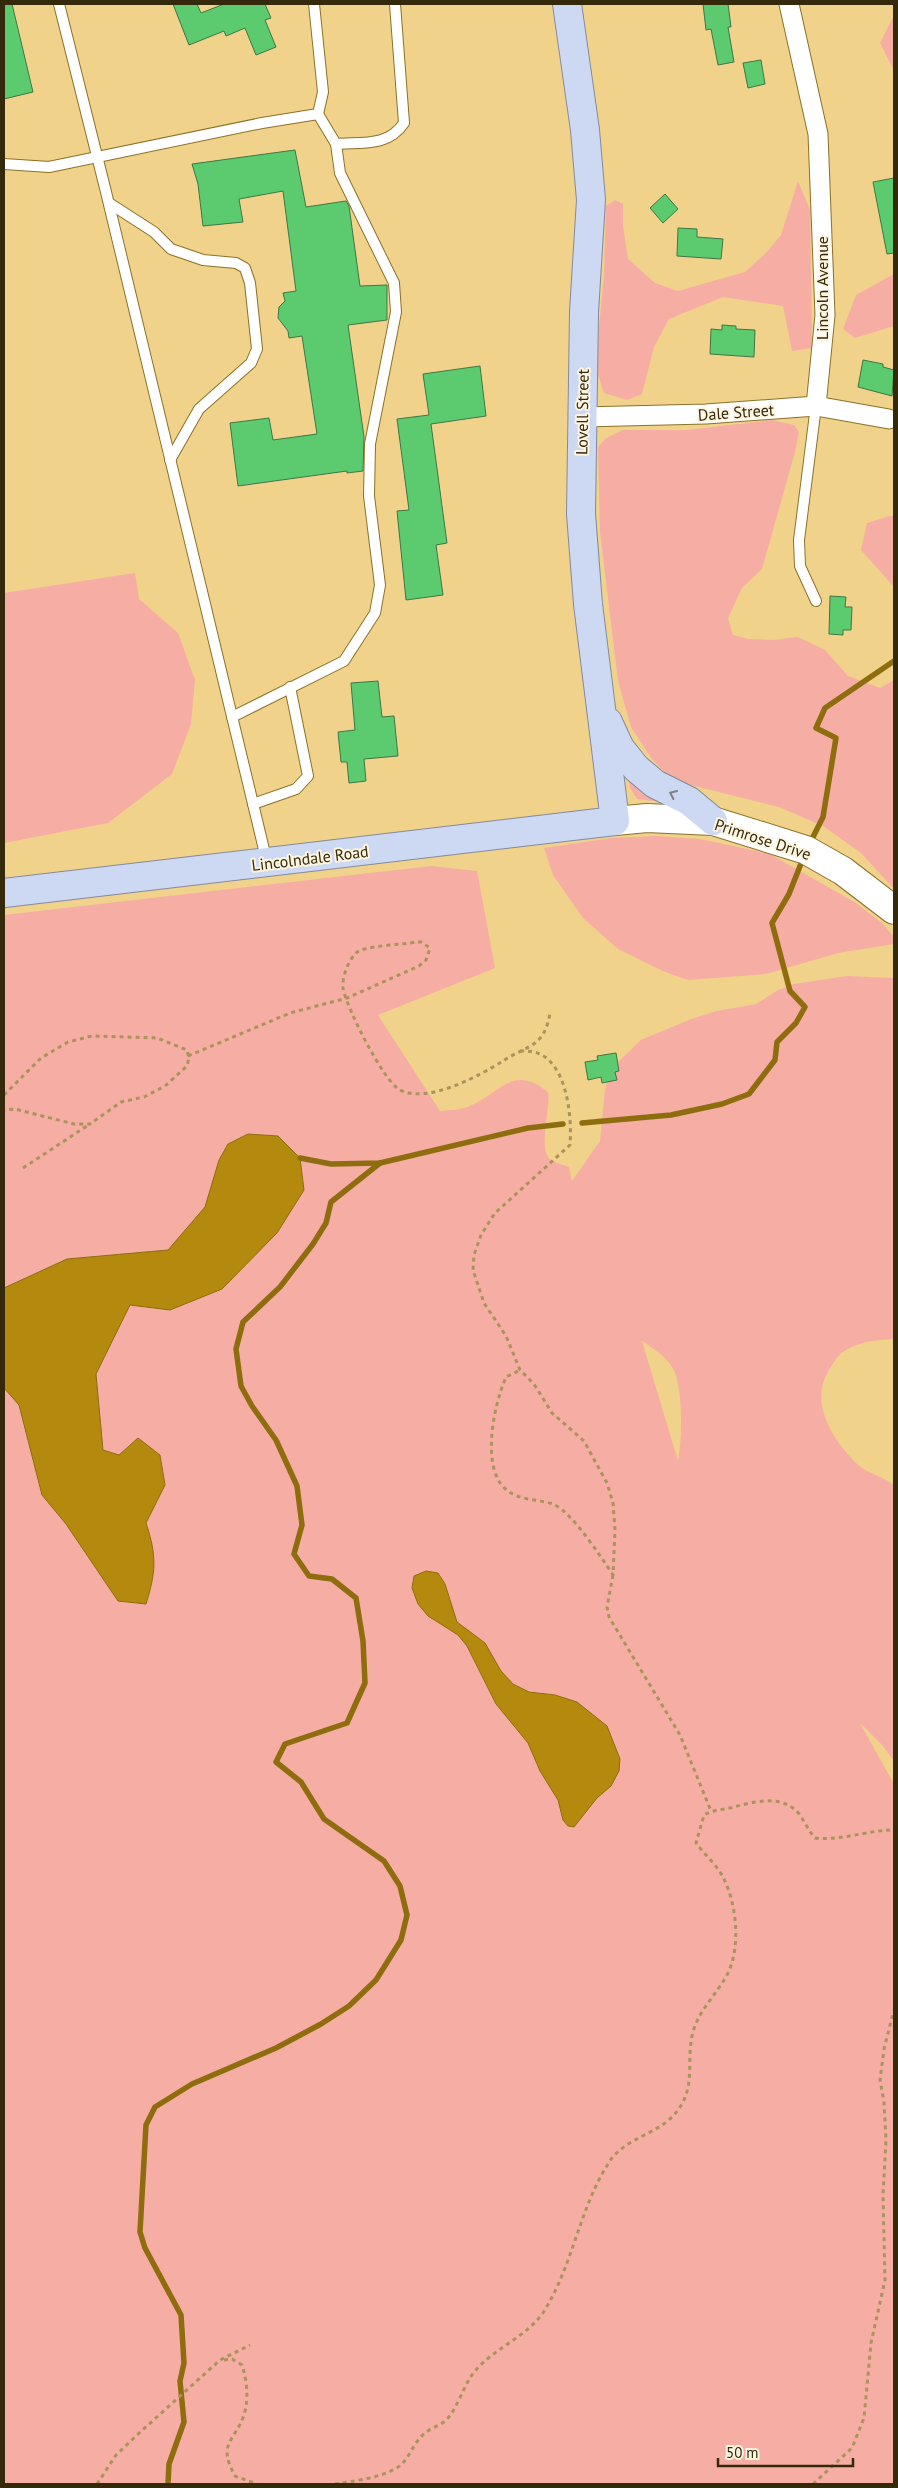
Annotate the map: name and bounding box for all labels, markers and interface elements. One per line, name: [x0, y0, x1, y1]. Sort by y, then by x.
street label: Lincoln Avenue: [812, 236, 832, 340]
street label: Lovell Street: [571, 368, 593, 455]
street label: Dale Street: [697, 399, 775, 425]
one-way arrow: [669, 790, 678, 801]
street label: Primrose Drive: [712, 814, 814, 864]
street label: Lincolndale Road: [250, 841, 370, 875]
scale bar: [718, 2436, 853, 2468]
text: 50 m: [726, 2443, 759, 2462]

